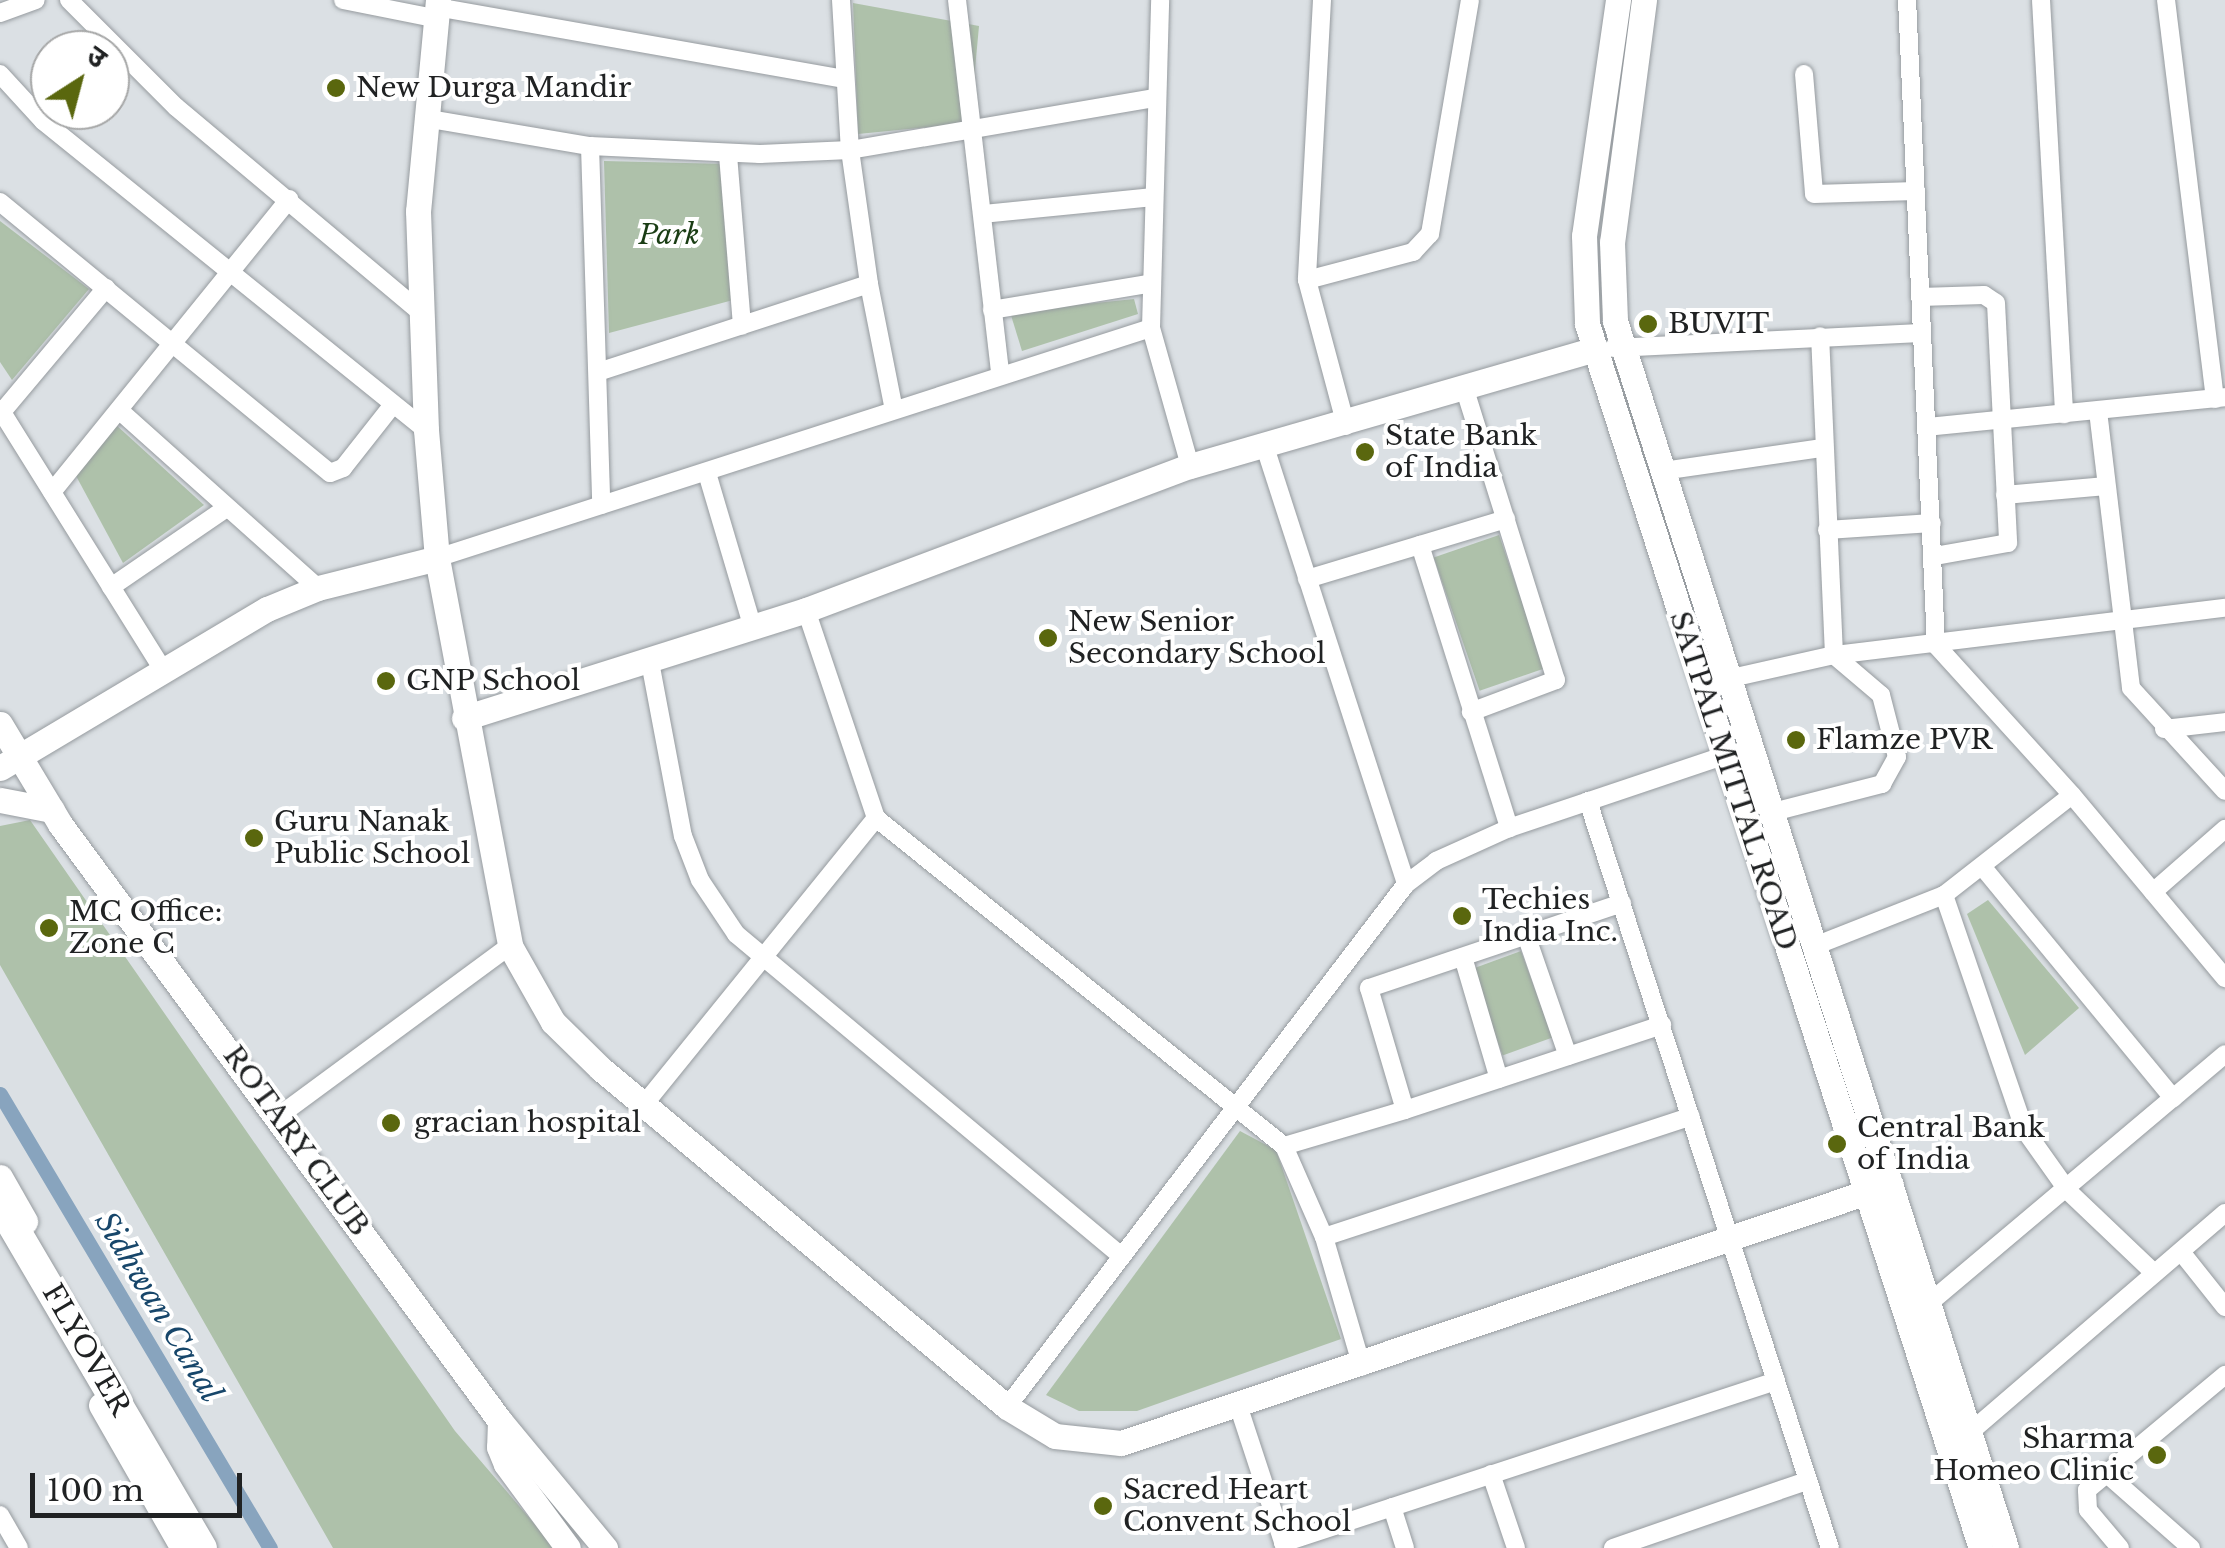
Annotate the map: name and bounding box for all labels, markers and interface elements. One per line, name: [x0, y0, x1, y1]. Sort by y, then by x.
north arrow: [30, 30, 130, 130]
text: उ: [80, 38, 114, 76]
place label: New Durga Mandir: [356, 71, 632, 105]
marker: New Durga Mandir: [325, 77, 347, 99]
park label: Park: [638, 218, 700, 252]
place label: BUVIT: [1668, 307, 1769, 341]
marker: BUVIT: [1637, 313, 1659, 335]
place label: State Bank of India: [1385, 419, 1537, 485]
marker: State Bank of India: [1354, 441, 1376, 463]
place label: New Senior Secondary School: [1068, 605, 1326, 671]
street label: SATPAL MITTAL ROAD: [1662, 607, 1804, 955]
marker: New Senior Secondary School: [1037, 627, 1059, 649]
place label: GNP School: [406, 664, 581, 698]
marker: GNP School: [375, 670, 397, 692]
place label: Flamze PVR: [1816, 723, 1992, 757]
marker: Flamze PVR: [1785, 729, 1807, 751]
place label: Guru Nanak Public School: [274, 805, 470, 871]
marker: Guru Nanak Public School: [243, 827, 265, 849]
place label: Techies India Inc.: [1482, 883, 1618, 949]
place label: MC Office: Zone C: [69, 895, 222, 961]
marker: Techies India Inc.: [1451, 905, 1473, 927]
marker: MC Office: Zone C: [38, 917, 60, 939]
street label: ROTARY CLUB: [216, 1039, 376, 1243]
place label: gracian hospital: [414, 1106, 641, 1140]
marker: gracian hospital: [378, 1110, 404, 1136]
place label: Central Bank of India: [1857, 1111, 2045, 1177]
marker: Central Bank of India: [1826, 1133, 1848, 1155]
water label: Sidhwan Canal: [87, 1205, 229, 1409]
street label: FLYOVER: [35, 1278, 137, 1422]
place label: Sharma Homeo Clinic: [1933, 1422, 2134, 1488]
marker: Sharma Homeo Clinic: [2144, 1442, 2170, 1468]
scale bar: [35, 1453, 248, 1515]
text: 100 m: [47, 1472, 144, 1509]
place label: Sacred Heart Convent School: [1123, 1473, 1351, 1539]
marker: Sacred Heart Convent School: [1092, 1495, 1114, 1517]

